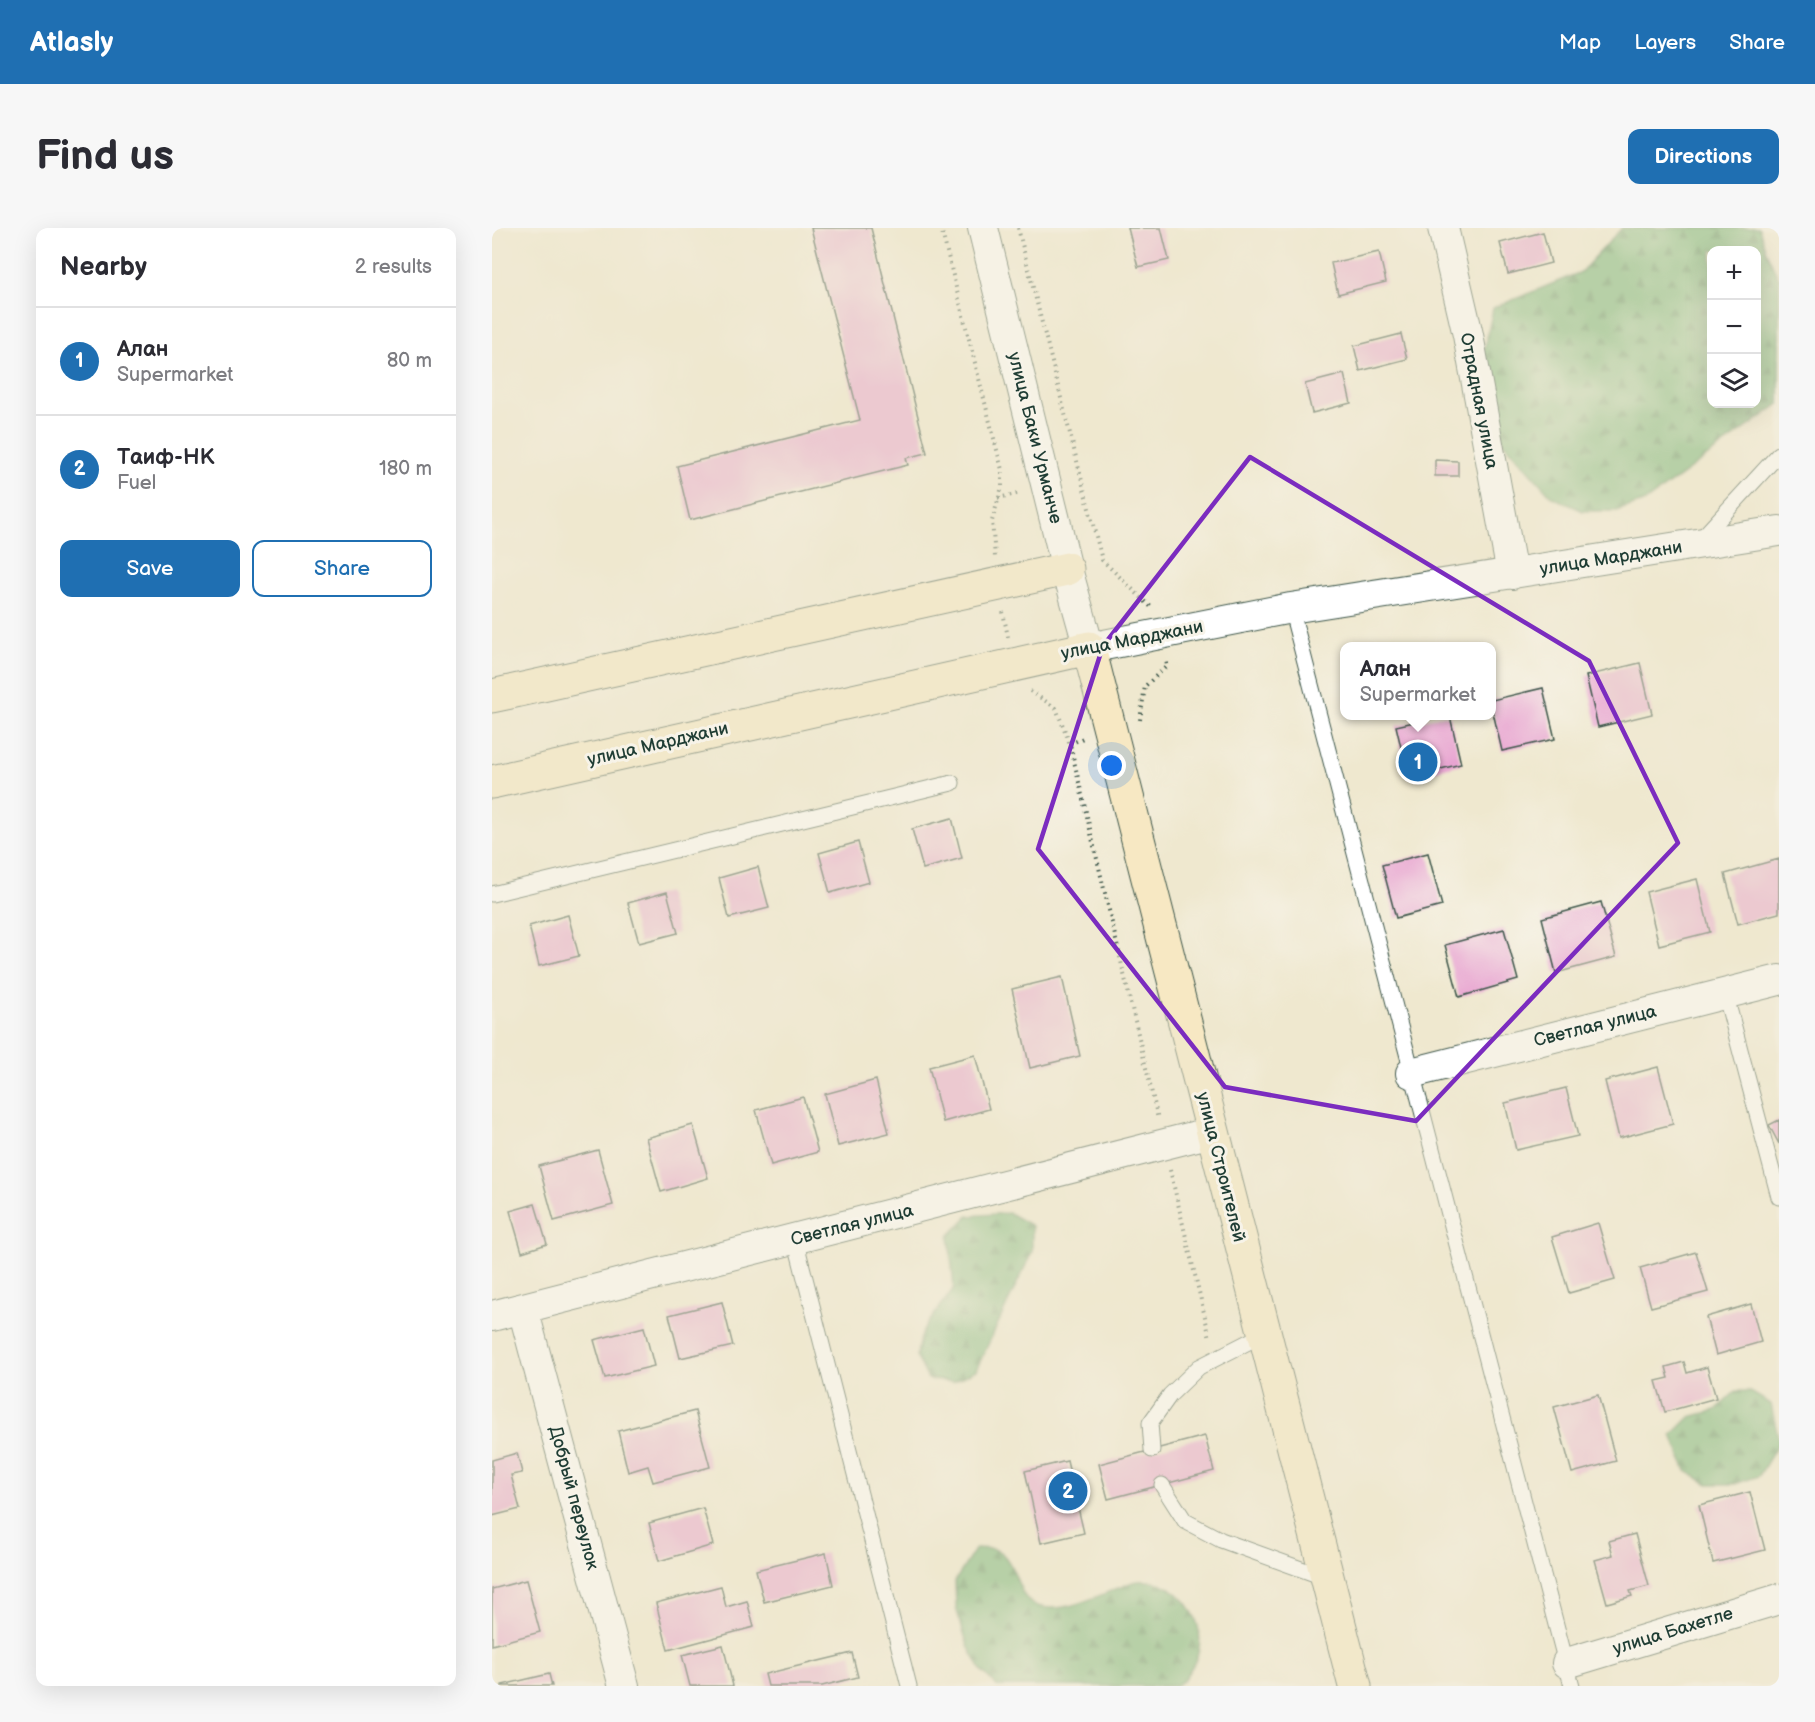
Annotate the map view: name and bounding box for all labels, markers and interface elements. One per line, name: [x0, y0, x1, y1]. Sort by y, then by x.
text: Atlasly: [30, 26, 113, 59]
text: Map: [1559, 30, 1601, 55]
text: Layers: [1634, 30, 1696, 55]
text: Share: [1729, 30, 1785, 55]
button: Directions: [1628, 129, 1779, 184]
text: Find us: [36, 131, 174, 182]
map controls: [1707, 246, 1761, 408]
button: +: [1707, 246, 1761, 300]
text: Nearby: [60, 252, 147, 283]
text: 2 results: [355, 255, 432, 279]
button: −: [1707, 300, 1761, 354]
street label: Отрадная улица: [1455, 331, 1503, 471]
text: Алан: [117, 336, 168, 363]
text: 1: [75, 349, 84, 373]
text: 80 m: [387, 349, 432, 373]
street label: улица Баки Урманче: [1004, 350, 1066, 526]
button: layers: [1707, 354, 1761, 408]
text: Supermarket: [117, 363, 233, 387]
text: Таиф-НК: [117, 444, 214, 471]
text: 2: [74, 457, 85, 481]
text: 180 m: [379, 457, 432, 481]
text: Fuel: [117, 471, 156, 495]
street label: улица Марджани: [1538, 536, 1684, 580]
button: Save: [60, 540, 240, 597]
button: Share: [252, 540, 432, 597]
street label: улица Марджани: [1059, 616, 1205, 664]
popup: [1340, 642, 1496, 720]
text: Алан: [1360, 656, 1411, 683]
text: Supermarket: [1360, 683, 1476, 707]
street label: улица Марджани: [585, 718, 731, 770]
pin: 1: [1398, 740, 1438, 784]
your location: [1097, 751, 1126, 780]
street label: Светлая улица: [1532, 1001, 1659, 1051]
street label: улица Строителей: [1192, 1090, 1250, 1244]
street label: Светлая улица: [789, 1200, 916, 1250]
street label: Добрый переулок: [545, 1424, 603, 1573]
pin: 2: [1048, 1468, 1088, 1514]
street label: улица Бахетле: [1610, 1603, 1736, 1659]

